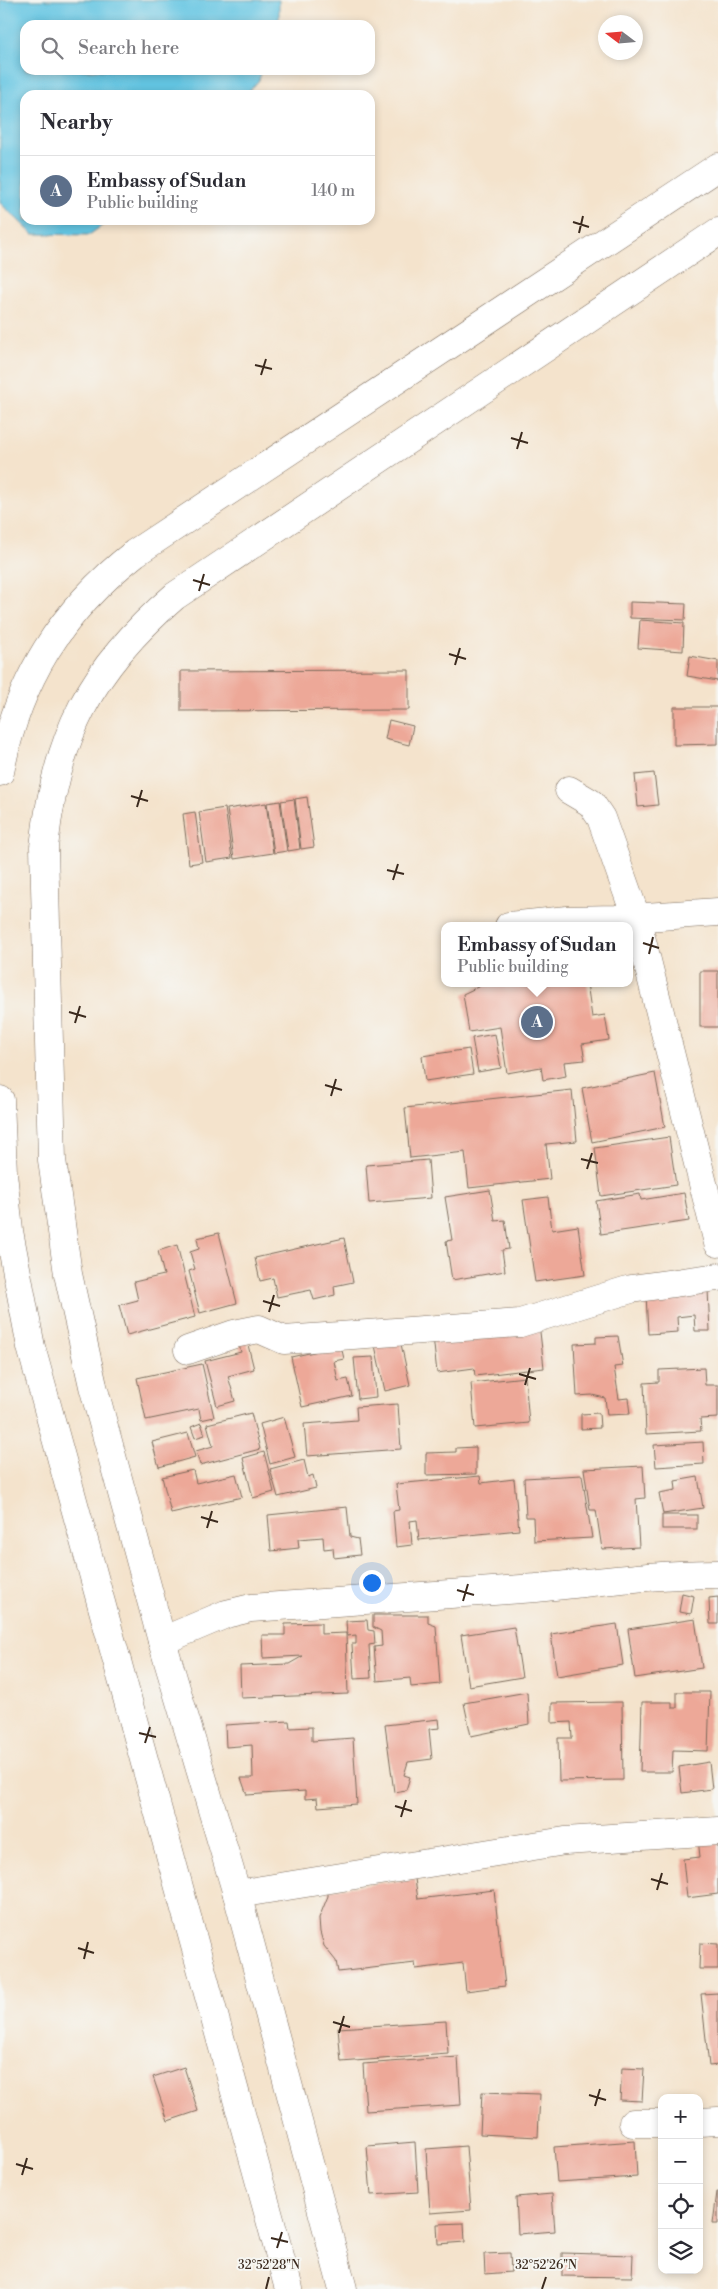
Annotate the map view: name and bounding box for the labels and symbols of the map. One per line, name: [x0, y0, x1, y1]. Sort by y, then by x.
north arrow: [598, 15, 643, 60]
pin: A: [521, 1003, 553, 1041]
your location: [359, 1570, 385, 1596]
text: 32°52'28"N: [238, 2258, 300, 2273]
text: 32°52'26"N: [515, 2258, 577, 2273]

